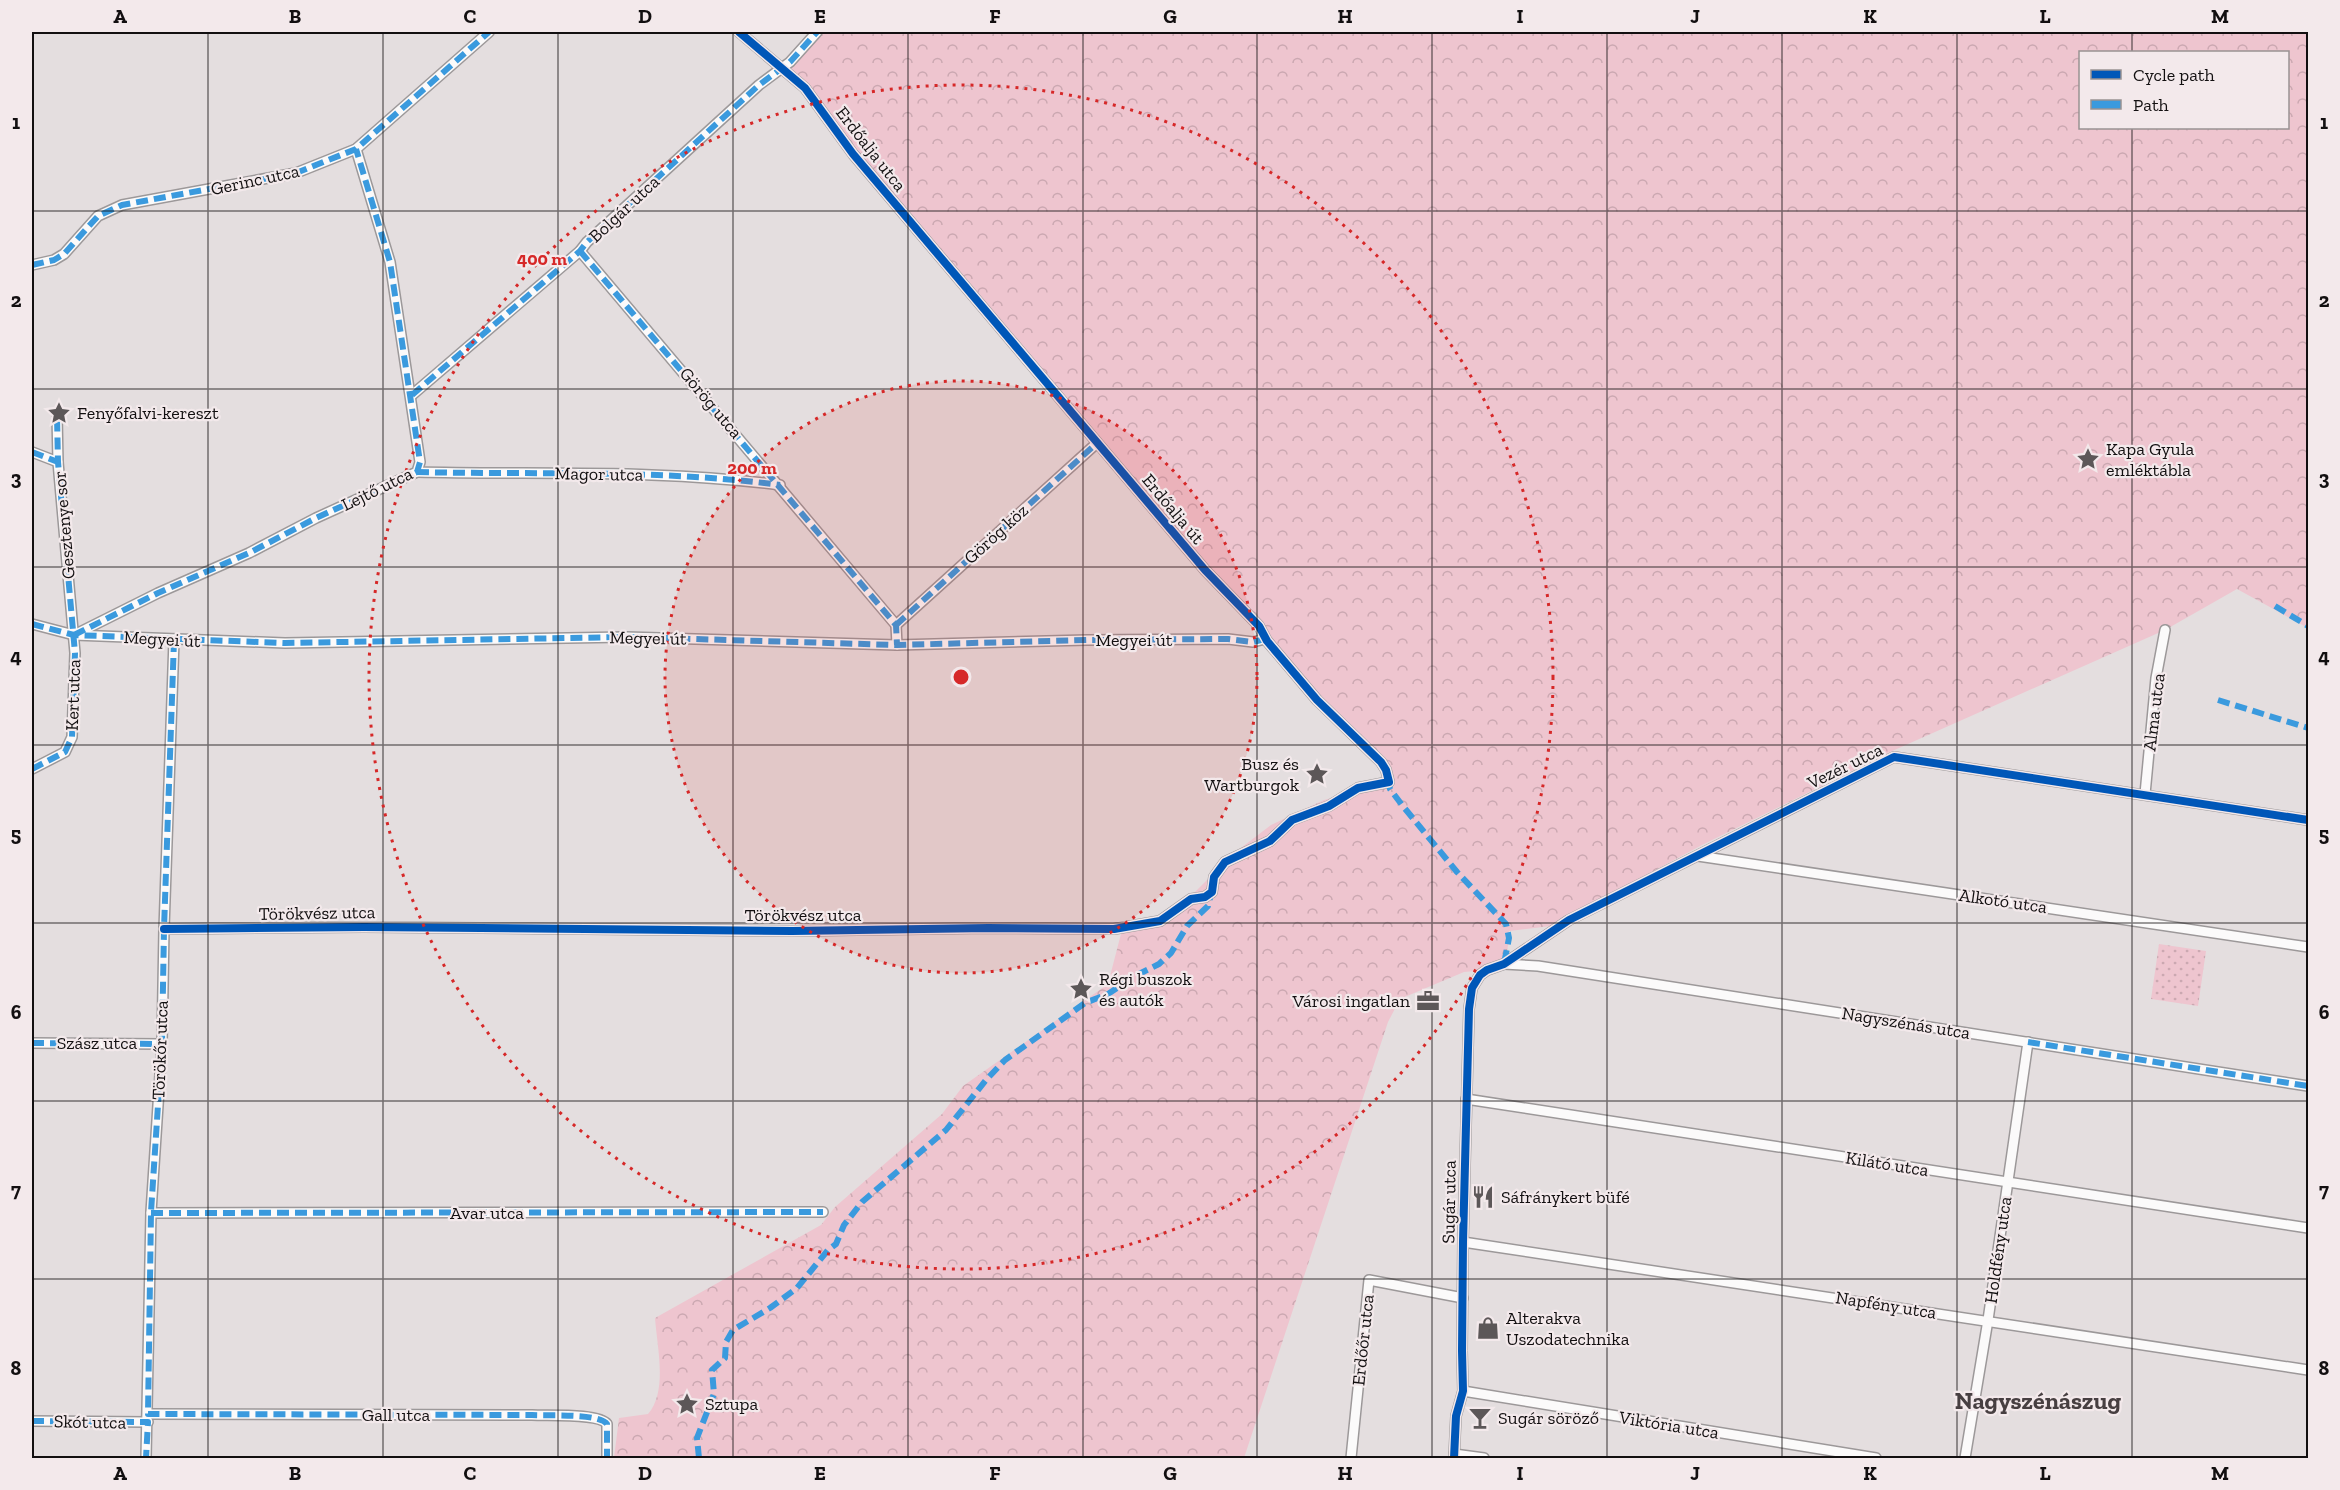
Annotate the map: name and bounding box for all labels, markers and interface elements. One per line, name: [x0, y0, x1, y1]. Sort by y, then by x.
text: A: [113, 4, 127, 28]
text: B: [289, 4, 301, 28]
text: C: [464, 4, 477, 28]
text: D: [638, 4, 652, 28]
text: E: [814, 4, 826, 28]
text: F: [989, 4, 1001, 28]
text: G: [1163, 4, 1177, 28]
text: H: [1337, 4, 1353, 28]
text: I: [1516, 4, 1524, 28]
text: J: [1690, 4, 1700, 28]
text: K: [1863, 4, 1877, 28]
text: L: [2039, 4, 2051, 28]
text: M: [2211, 4, 2229, 28]
legend: [2079, 51, 2289, 129]
text: Cycle path: [2133, 64, 2215, 86]
text: Path: [2133, 94, 2169, 116]
street label: Erdőalja utca: [831, 102, 911, 196]
text: 1: [12, 110, 20, 134]
text: 1: [2320, 110, 2328, 134]
street label: Gerinc utca: [209, 160, 302, 200]
street label: Bolgár utca: [584, 171, 664, 247]
text: 400 m: [517, 248, 567, 270]
text: 2: [11, 288, 22, 312]
text: 2: [2319, 288, 2330, 312]
street label: Görög utca: [675, 363, 747, 443]
place icon: Fenyőfalvi-kereszt: [46, 400, 72, 426]
place label: Fenyőfalvi-kereszt: [77, 402, 219, 424]
place label: Kapa Gyula emléktábla: [2106, 438, 2194, 481]
place icon: Kapa Gyula emléktábla: [2075, 446, 2101, 472]
text: 200 m: [727, 457, 777, 479]
street label: Lejtő utca: [338, 462, 417, 516]
street label: Magor utca: [554, 462, 644, 486]
text: 3: [11, 466, 22, 490]
text: 3: [2319, 466, 2330, 490]
street label: Erdőalja út: [1137, 469, 1209, 549]
street label: Gesztenye sor: [48, 470, 80, 580]
street label: Görög köz: [959, 499, 1033, 569]
street label: Megyei út: [123, 626, 201, 652]
street label: Megyei út: [609, 626, 687, 650]
street label: Megyei út: [1095, 629, 1173, 651]
text: 4: [10, 644, 22, 668]
text: 4: [2318, 644, 2330, 668]
street label: Kert utca: [61, 658, 85, 731]
centre of rings: [951, 667, 971, 687]
street label: Alma utca: [2138, 671, 2170, 752]
street label: Vezér utca: [1803, 738, 1886, 794]
place label: Busz és Wartburgok: [1204, 753, 1300, 796]
place icon: Busz és Wartburgok: [1304, 761, 1330, 787]
text: 5: [11, 822, 21, 846]
text: 5: [2319, 822, 2329, 846]
street label: Alkotó utca: [1958, 884, 2049, 918]
street label: Törökvész utca: [258, 901, 376, 925]
street label: Törökvész utca: [745, 904, 862, 926]
place label: Régi buszok és autók: [1099, 968, 1193, 1011]
place icon: Régi buszok és autók: [1068, 976, 1094, 1002]
office icon: Városi ingatlan: [1415, 988, 1441, 1014]
place label: Városi ingatlan: [1292, 990, 1411, 1012]
text: 6: [11, 1000, 22, 1024]
street label: Törökőr utca: [147, 1000, 173, 1100]
text: 6: [2319, 1000, 2330, 1024]
street label: Nagyszénás utca: [1840, 1002, 1972, 1044]
street label: Szász utca: [57, 1032, 138, 1054]
street label: Kilátó utca: [1844, 1147, 1930, 1181]
street label: Sugár utca: [1437, 1160, 1461, 1244]
text: 7: [11, 1178, 21, 1202]
text: 7: [2319, 1178, 2329, 1202]
restaurant icon: Sáfránykert büfé: [1470, 1184, 1496, 1210]
place label: Sáfránykert büfé: [1501, 1186, 1630, 1208]
street label: Holdfény utca: [1980, 1195, 2016, 1305]
street label: Avar utca: [450, 1202, 524, 1224]
street label: Napfény utca: [1834, 1286, 1938, 1324]
street label: Erdőőr utca: [1347, 1293, 1379, 1387]
place label: Alterakva Uszodatechnika: [1506, 1307, 1630, 1350]
shop icon: Alterakva Uszodatechnika: [1475, 1315, 1501, 1341]
text: 8: [11, 1356, 22, 1380]
text: 8: [2319, 1356, 2330, 1380]
district label: Nagyszénászug: [1955, 1386, 2122, 1415]
place icon: Sztupa: [674, 1391, 700, 1417]
place label: Sztupa: [705, 1393, 758, 1415]
street label: Gall utca: [362, 1404, 431, 1426]
bar icon: Sugár söröző: [1467, 1405, 1493, 1431]
street label: Viktória utca: [1617, 1406, 1721, 1444]
place label: Sugár söröző: [1498, 1407, 1599, 1429]
street label: Skót utca: [54, 1410, 127, 1434]
text: A: [113, 1461, 127, 1485]
text: B: [289, 1461, 301, 1485]
text: C: [464, 1461, 477, 1485]
text: D: [638, 1461, 652, 1485]
text: E: [814, 1461, 826, 1485]
text: F: [989, 1461, 1001, 1485]
text: G: [1163, 1461, 1177, 1485]
text: H: [1337, 1461, 1353, 1485]
text: I: [1516, 1461, 1524, 1485]
text: J: [1690, 1461, 1700, 1485]
text: K: [1863, 1461, 1877, 1485]
text: L: [2039, 1461, 2051, 1485]
text: M: [2211, 1461, 2229, 1485]

